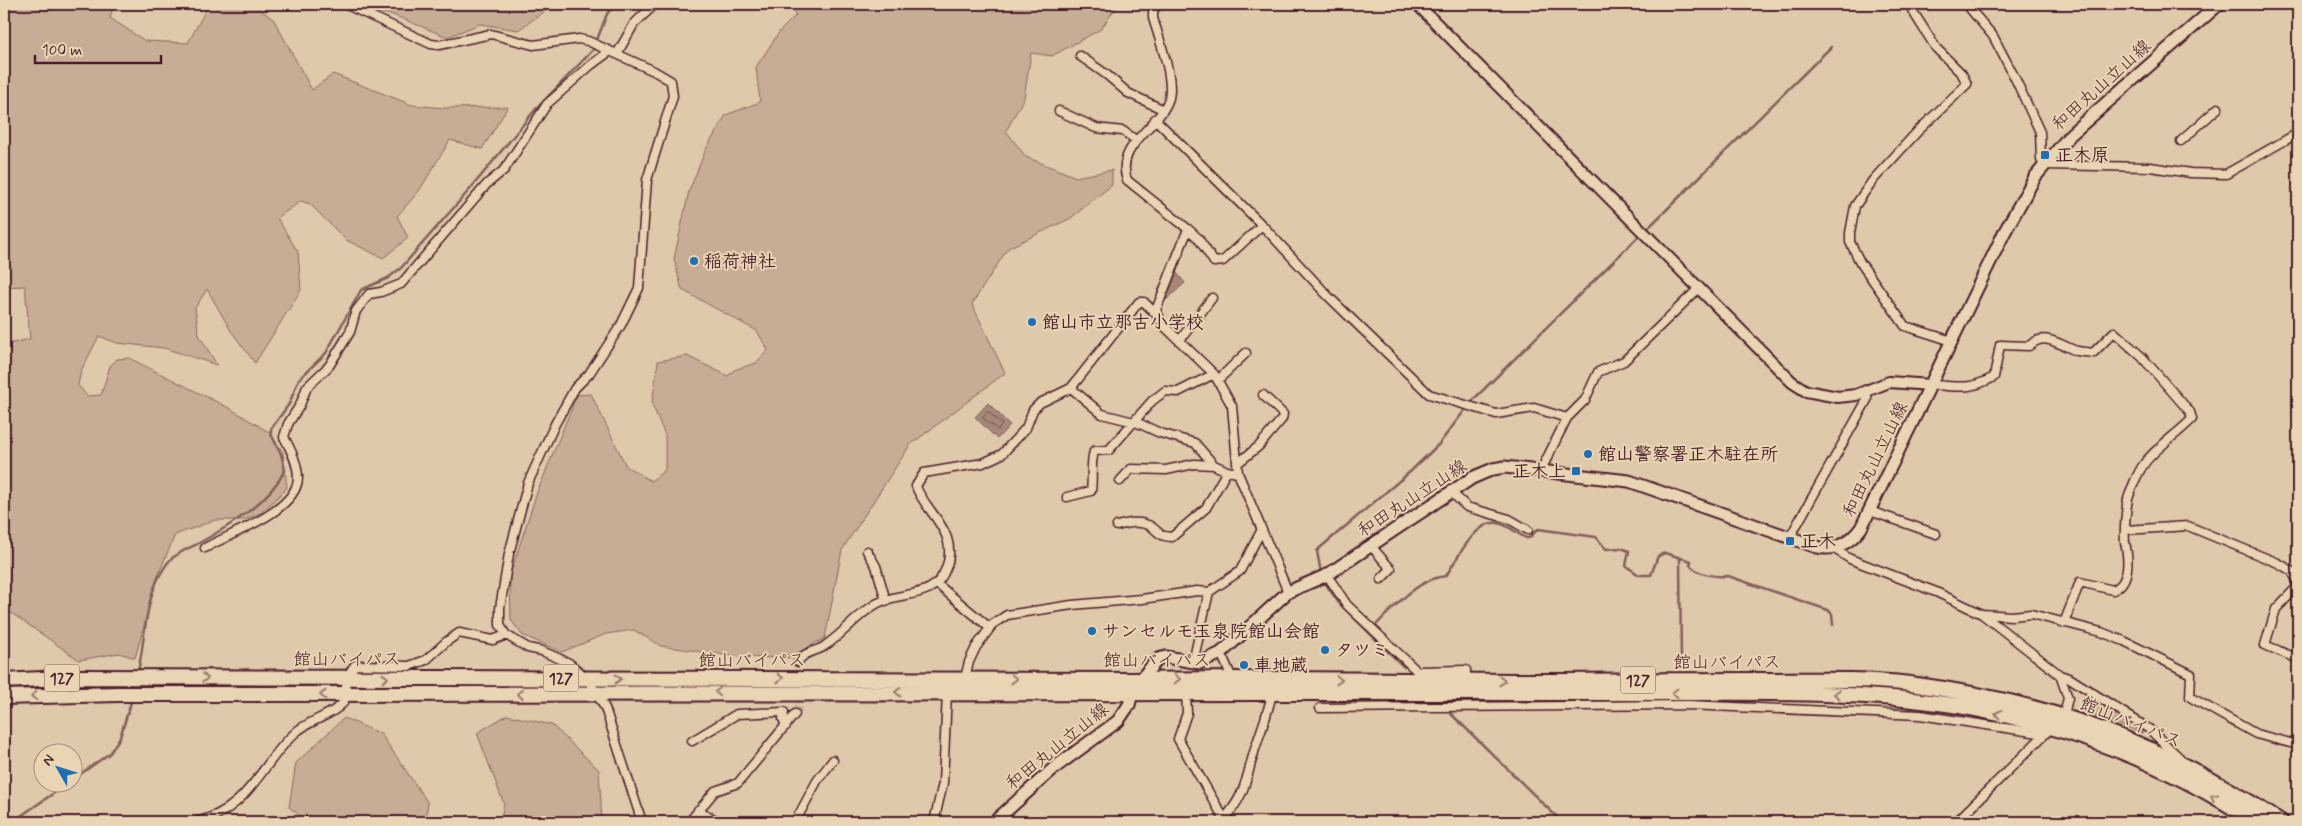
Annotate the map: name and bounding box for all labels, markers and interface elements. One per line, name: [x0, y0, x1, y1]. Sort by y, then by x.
scale bar: [35, 32, 161, 64]
street label: 和田丸山立山線: [2047, 35, 2157, 137]
text: 100 m: [42, 41, 82, 61]
place label: 正木原: [2055, 144, 2109, 168]
marker: 正木原: [2039, 149, 2051, 161]
place label: 稲荷神社: [704, 250, 776, 274]
marker: 稲荷神社: [688, 255, 700, 267]
place label: 館山市立那古小学校: [1042, 311, 1204, 335]
marker: 館山市立那古小学校: [1026, 316, 1038, 328]
street label: 和田丸山立山線: [1837, 398, 1914, 521]
place label: 館山警察署正木駐在所: [1598, 443, 1778, 467]
marker: 館山警察署正木駐在所: [1582, 448, 1594, 460]
street label: 和田丸山立山線: [1353, 454, 1472, 543]
place label: 正木上: [1512, 460, 1566, 484]
marker: 正木上: [1570, 465, 1582, 477]
place label: 正木: [1800, 530, 1836, 554]
marker: 正木: [1784, 535, 1796, 547]
place label: サンセルモ玉泉院館山会館: [1102, 620, 1320, 644]
marker: サンセルモ玉泉院館山会館: [1086, 625, 1098, 637]
place label: タツミ: [1335, 639, 1389, 663]
marker: タツミ: [1319, 644, 1331, 656]
street label: 館山バイパス: [293, 648, 401, 672]
street label: 館山バイパス: [698, 649, 806, 673]
street label: 館山バイパス: [1103, 649, 1211, 673]
street label: 館山バイパス: [1673, 651, 1781, 675]
place label: 車地蔵: [1254, 654, 1308, 678]
marker: 車地蔵: [1238, 659, 1250, 671]
road number: 127: [44, 664, 80, 691]
road number: 127: [544, 664, 578, 691]
road number: 127: [1620, 666, 1656, 694]
one-way arrow: [202, 673, 210, 683]
one-way arrow: [382, 673, 390, 683]
one-way arrow: [777, 673, 785, 683]
one-way arrow: [614, 674, 622, 684]
one-way arrow: [1010, 674, 1018, 684]
one-way arrow: [1173, 674, 1181, 684]
one-way arrow: [1336, 675, 1343, 685]
one-way arrow: [1498, 676, 1506, 686]
one-way arrow: [714, 687, 722, 697]
one-way arrow: [894, 687, 902, 697]
one-way arrow: [1670, 688, 1678, 698]
one-way arrow: [319, 689, 327, 700]
one-way arrow: [516, 689, 524, 699]
one-way arrow: [1833, 689, 1841, 700]
one-way arrow: [30, 690, 38, 701]
street label: 館山バイパス: [2076, 692, 2185, 754]
street label: 和田丸山立山線: [1001, 698, 1114, 796]
one-way arrow: [1994, 709, 2003, 720]
north arrow: [32, 744, 82, 794]
text: N: [39, 751, 59, 770]
one-way arrow: [2210, 793, 2219, 803]

